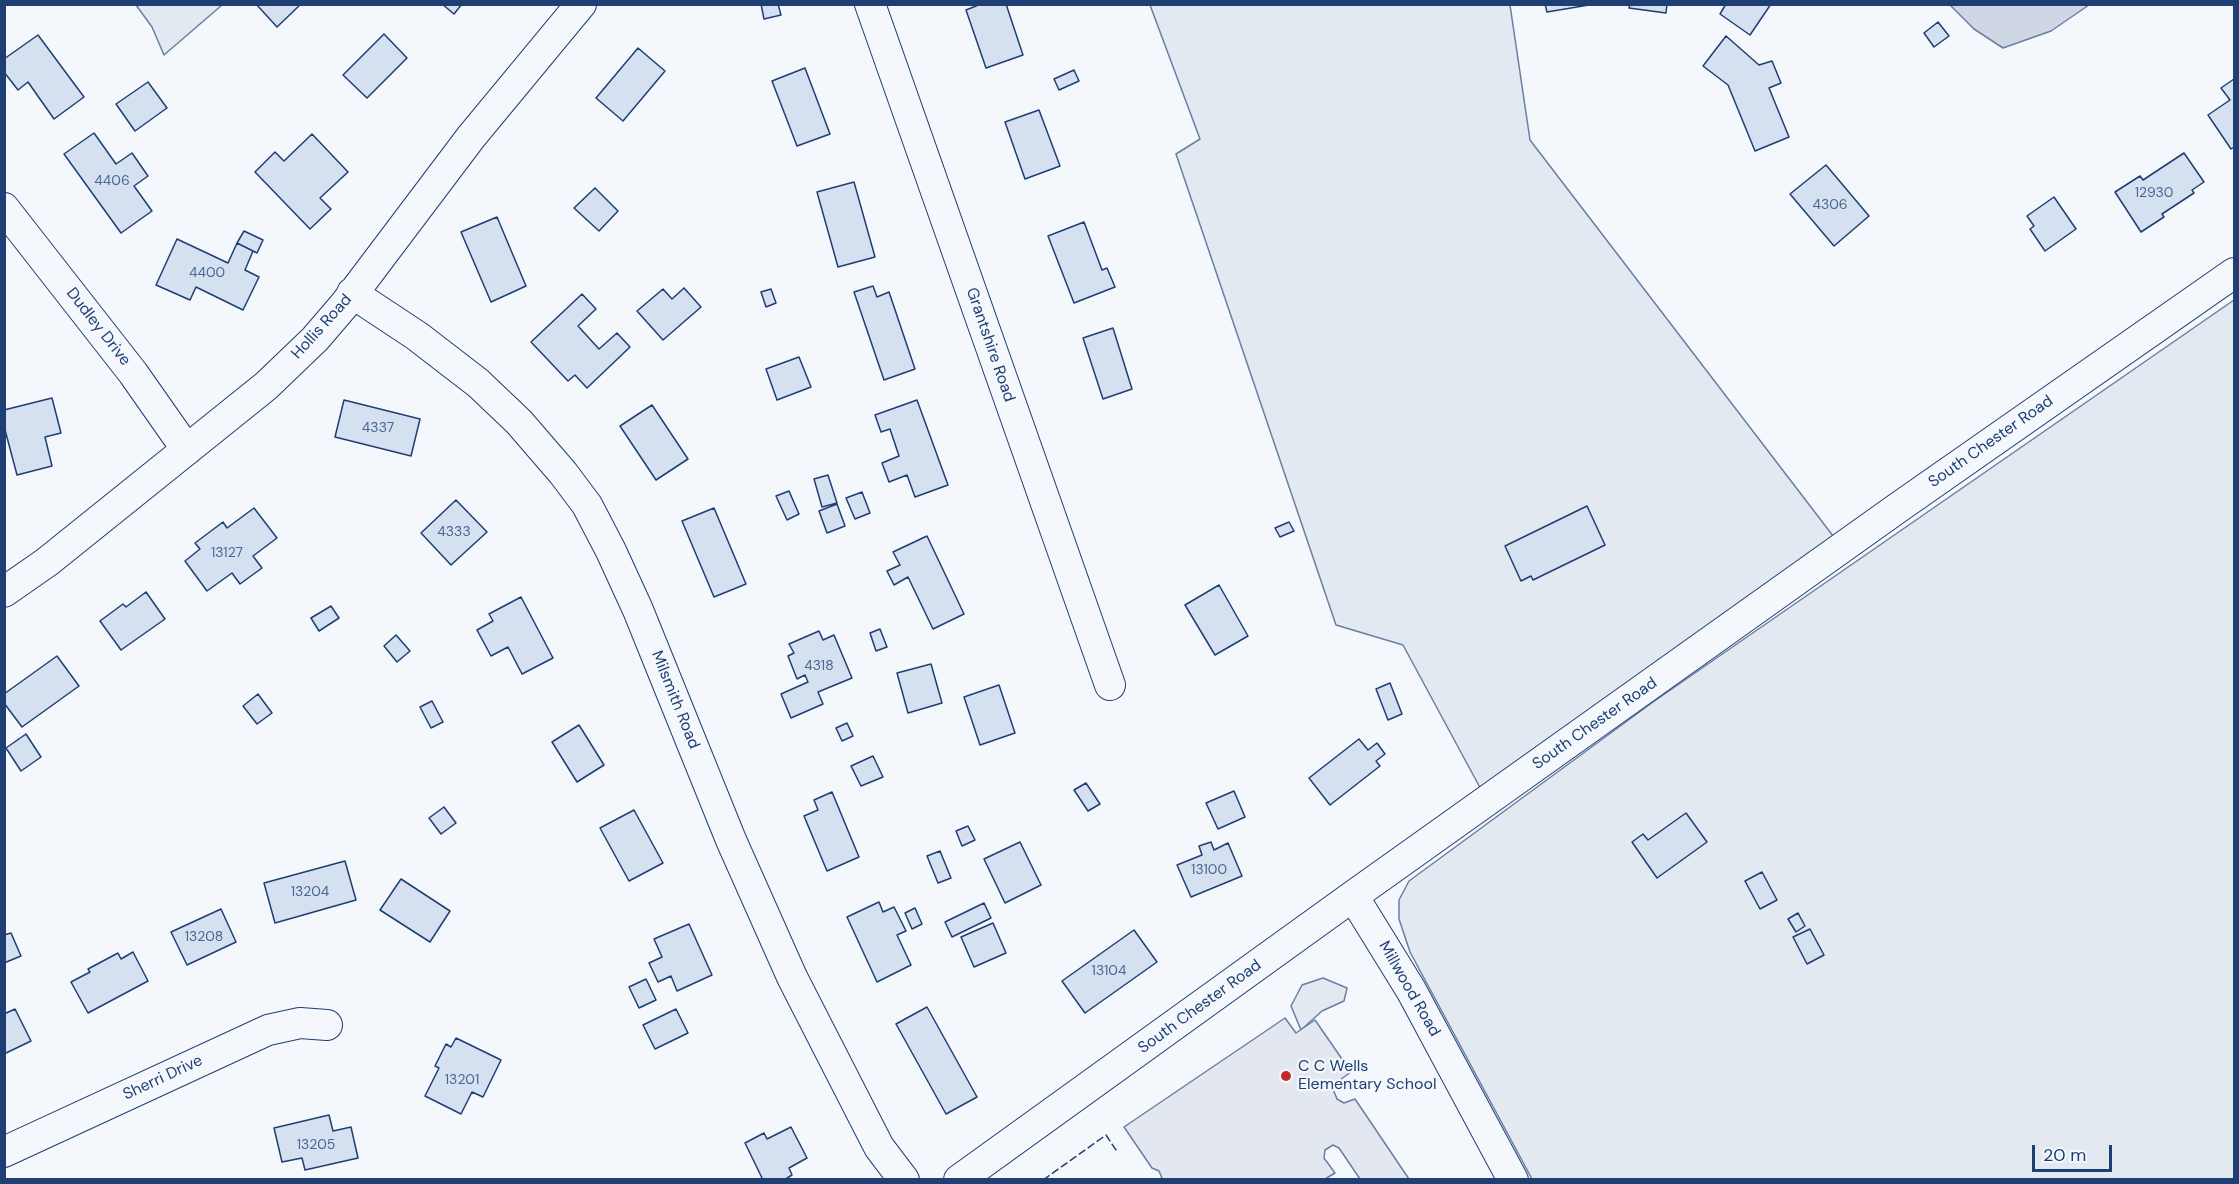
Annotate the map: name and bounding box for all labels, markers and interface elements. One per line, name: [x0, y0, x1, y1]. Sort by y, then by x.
house number: 4406: [94, 173, 130, 189]
house number: 12930: [2135, 185, 2173, 201]
house number: 4306: [1812, 197, 1848, 213]
house number: 4400: [189, 265, 225, 281]
street label: Dudley Drive: [62, 284, 134, 370]
street label: Grantshire Road: [961, 285, 1019, 405]
street label: Hollis Road: [288, 291, 356, 363]
street label: South Chester Road: [1925, 392, 2057, 492]
house number: 4337: [362, 420, 394, 436]
house number: 4333: [437, 524, 471, 540]
house number: 13127: [211, 545, 243, 561]
street label: Milsmith Road: [647, 648, 703, 752]
house number: 4318: [804, 658, 834, 674]
street label: South Chester Road: [1529, 674, 1661, 774]
house number: 13100: [1191, 862, 1227, 878]
house number: 13204: [291, 884, 329, 900]
house number: 13208: [185, 929, 223, 945]
street label: Millwood Road: [1374, 938, 1444, 1040]
street label: South Chester Road: [1135, 956, 1265, 1058]
house number: 13104: [1092, 963, 1126, 979]
street label: Sherri Drive: [120, 1051, 206, 1105]
place label: C C Wells Elementary School: [1298, 1057, 1436, 1095]
marker: C C Wells Elementary School: [1279, 1069, 1293, 1083]
house number: 13201: [445, 1072, 479, 1088]
scale bar: [2035, 1133, 2114, 1171]
house number: 13205: [297, 1137, 335, 1153]
text: 20 m: [2043, 1143, 2086, 1167]

